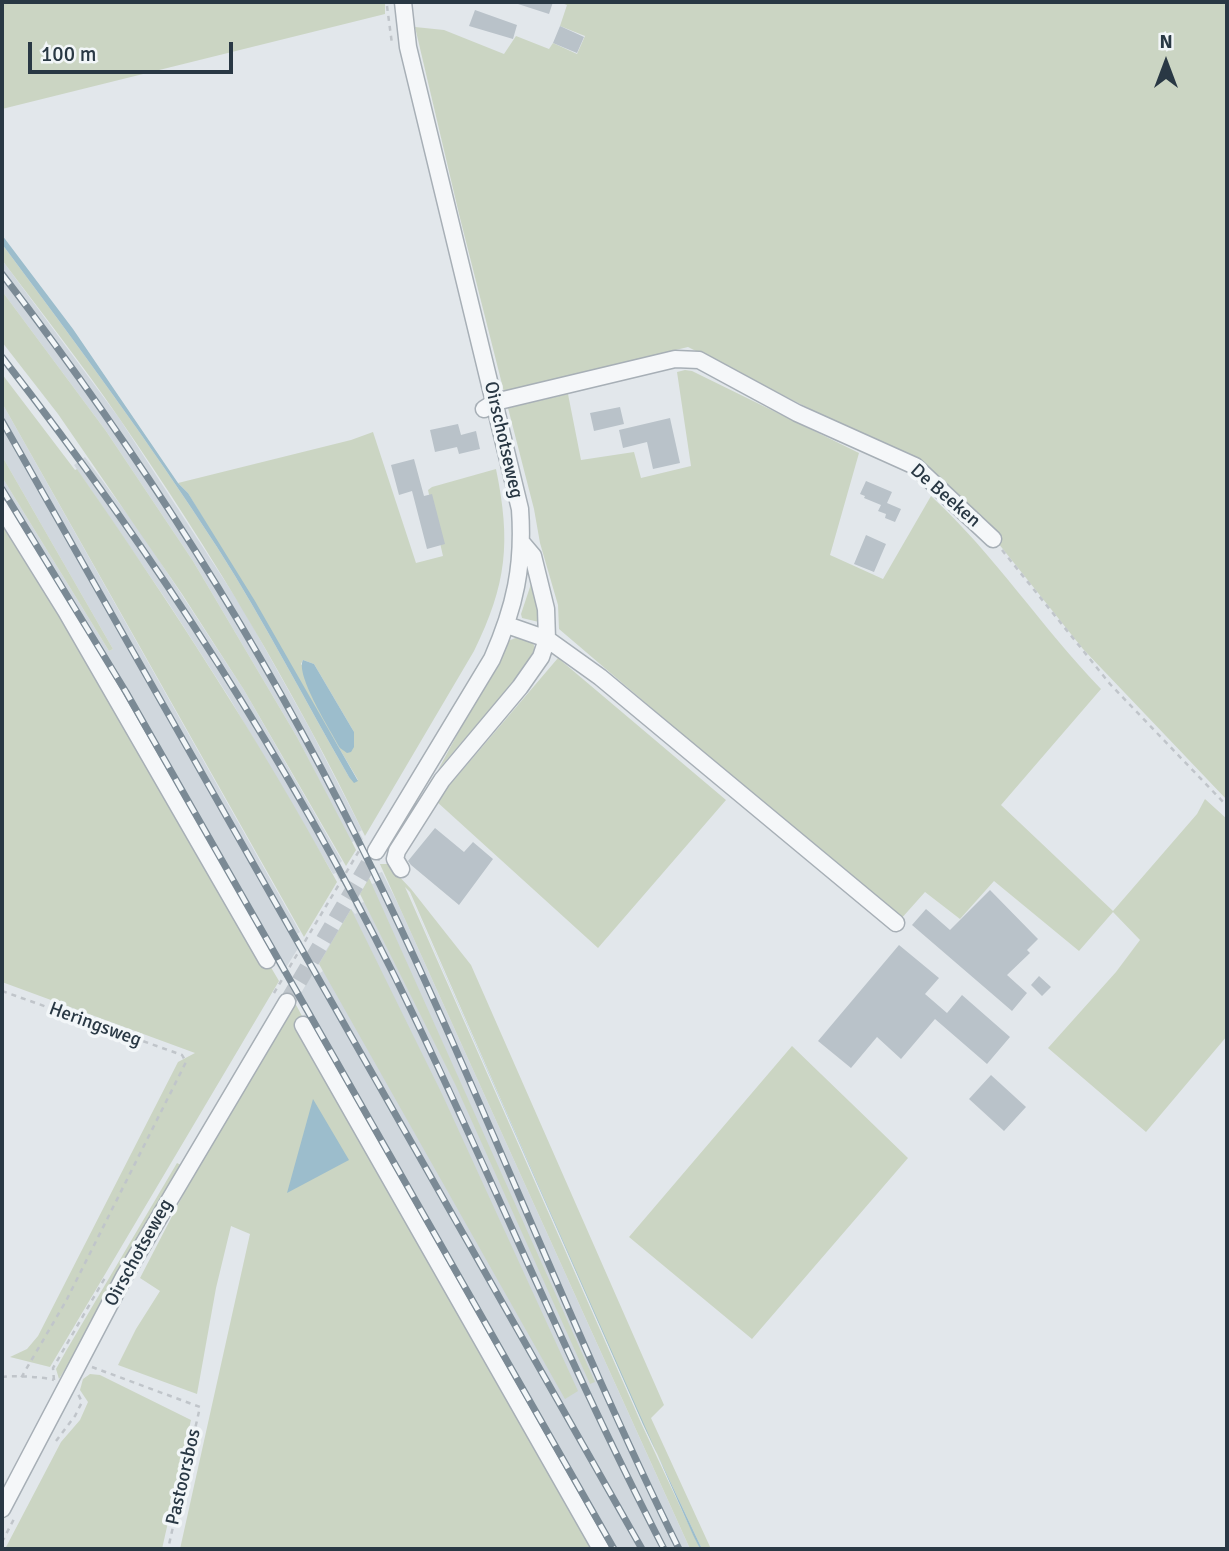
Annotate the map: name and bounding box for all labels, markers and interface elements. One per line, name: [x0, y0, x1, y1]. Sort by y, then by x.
scale bar: [32, 28, 236, 72]
north arrow: [1131, 28, 1201, 98]
text: N: [1159, 30, 1173, 54]
text: 100 m: [41, 41, 96, 67]
street label: Oirschotseweg: [478, 379, 528, 501]
street label: De Beeken: [905, 459, 985, 533]
street label: Heringsweg: [46, 998, 144, 1052]
street label: Oirschotseweg: [100, 1195, 178, 1311]
street label: Pastoorsbos: [162, 1427, 206, 1527]

